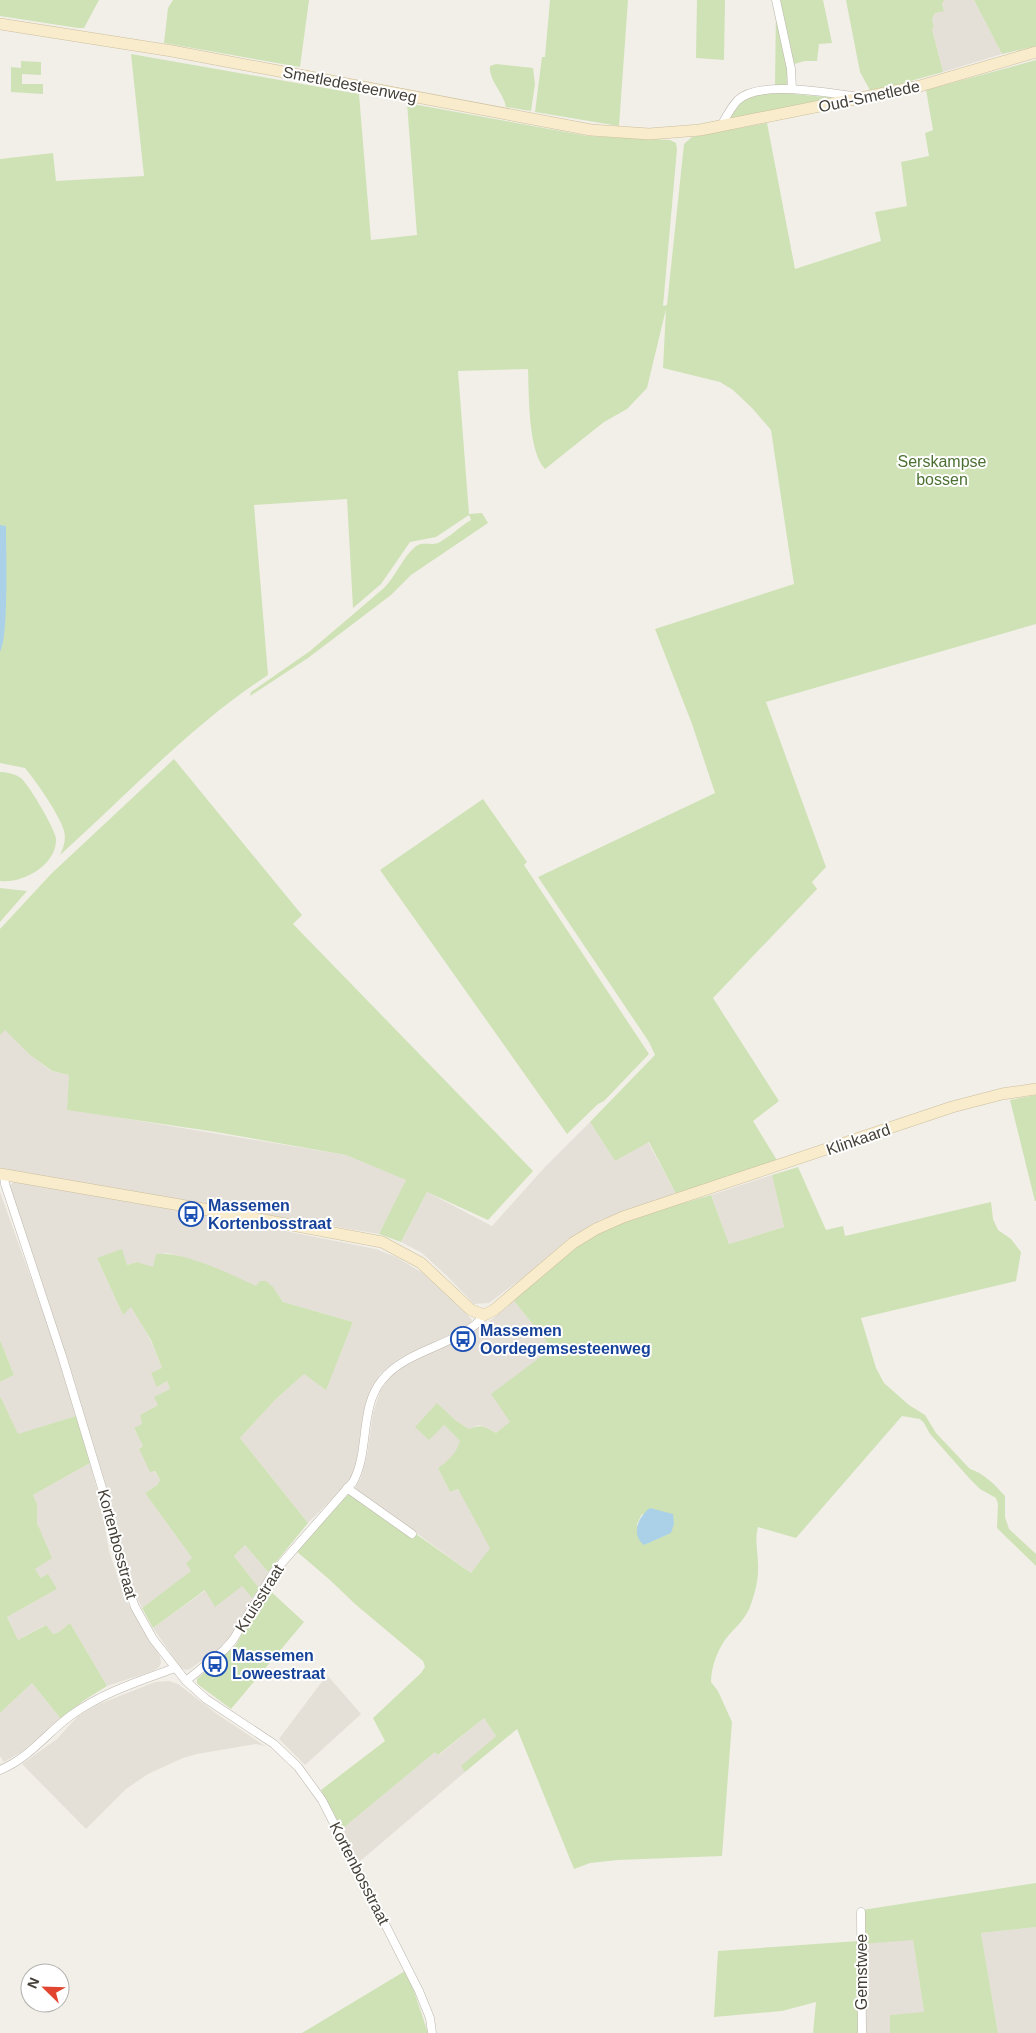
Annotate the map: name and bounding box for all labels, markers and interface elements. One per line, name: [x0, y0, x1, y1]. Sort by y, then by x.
street label: Smetledesteenweg: [281, 63, 418, 106]
street label: Oud-Smetlede: [817, 77, 921, 116]
park label: Serskampse bossen: [898, 453, 987, 488]
street label: Klinkaard: [824, 1121, 892, 1158]
place label: Massemen Kortenbosstraat: [208, 1197, 332, 1232]
bus stop icon: Massemen Kortenbosstraat: [178, 1201, 204, 1227]
place label: Massemen Oordegemsesteenweg: [480, 1322, 651, 1357]
bus stop icon: Massemen Oordegemsesteenweg: [450, 1326, 476, 1352]
street label: Kortenbosstraat: [95, 1487, 140, 1601]
street label: Kruisstraat: [232, 1561, 287, 1635]
place label: Massemen Loweestraat: [232, 1647, 326, 1682]
bus stop icon: Massemen Loweestraat: [202, 1651, 228, 1677]
street label: Kortenbosstraat: [326, 1819, 393, 1928]
street label: Gemstwee: [853, 1934, 870, 2010]
north arrow: [20, 1963, 70, 2013]
text: N: [24, 1975, 42, 1991]

